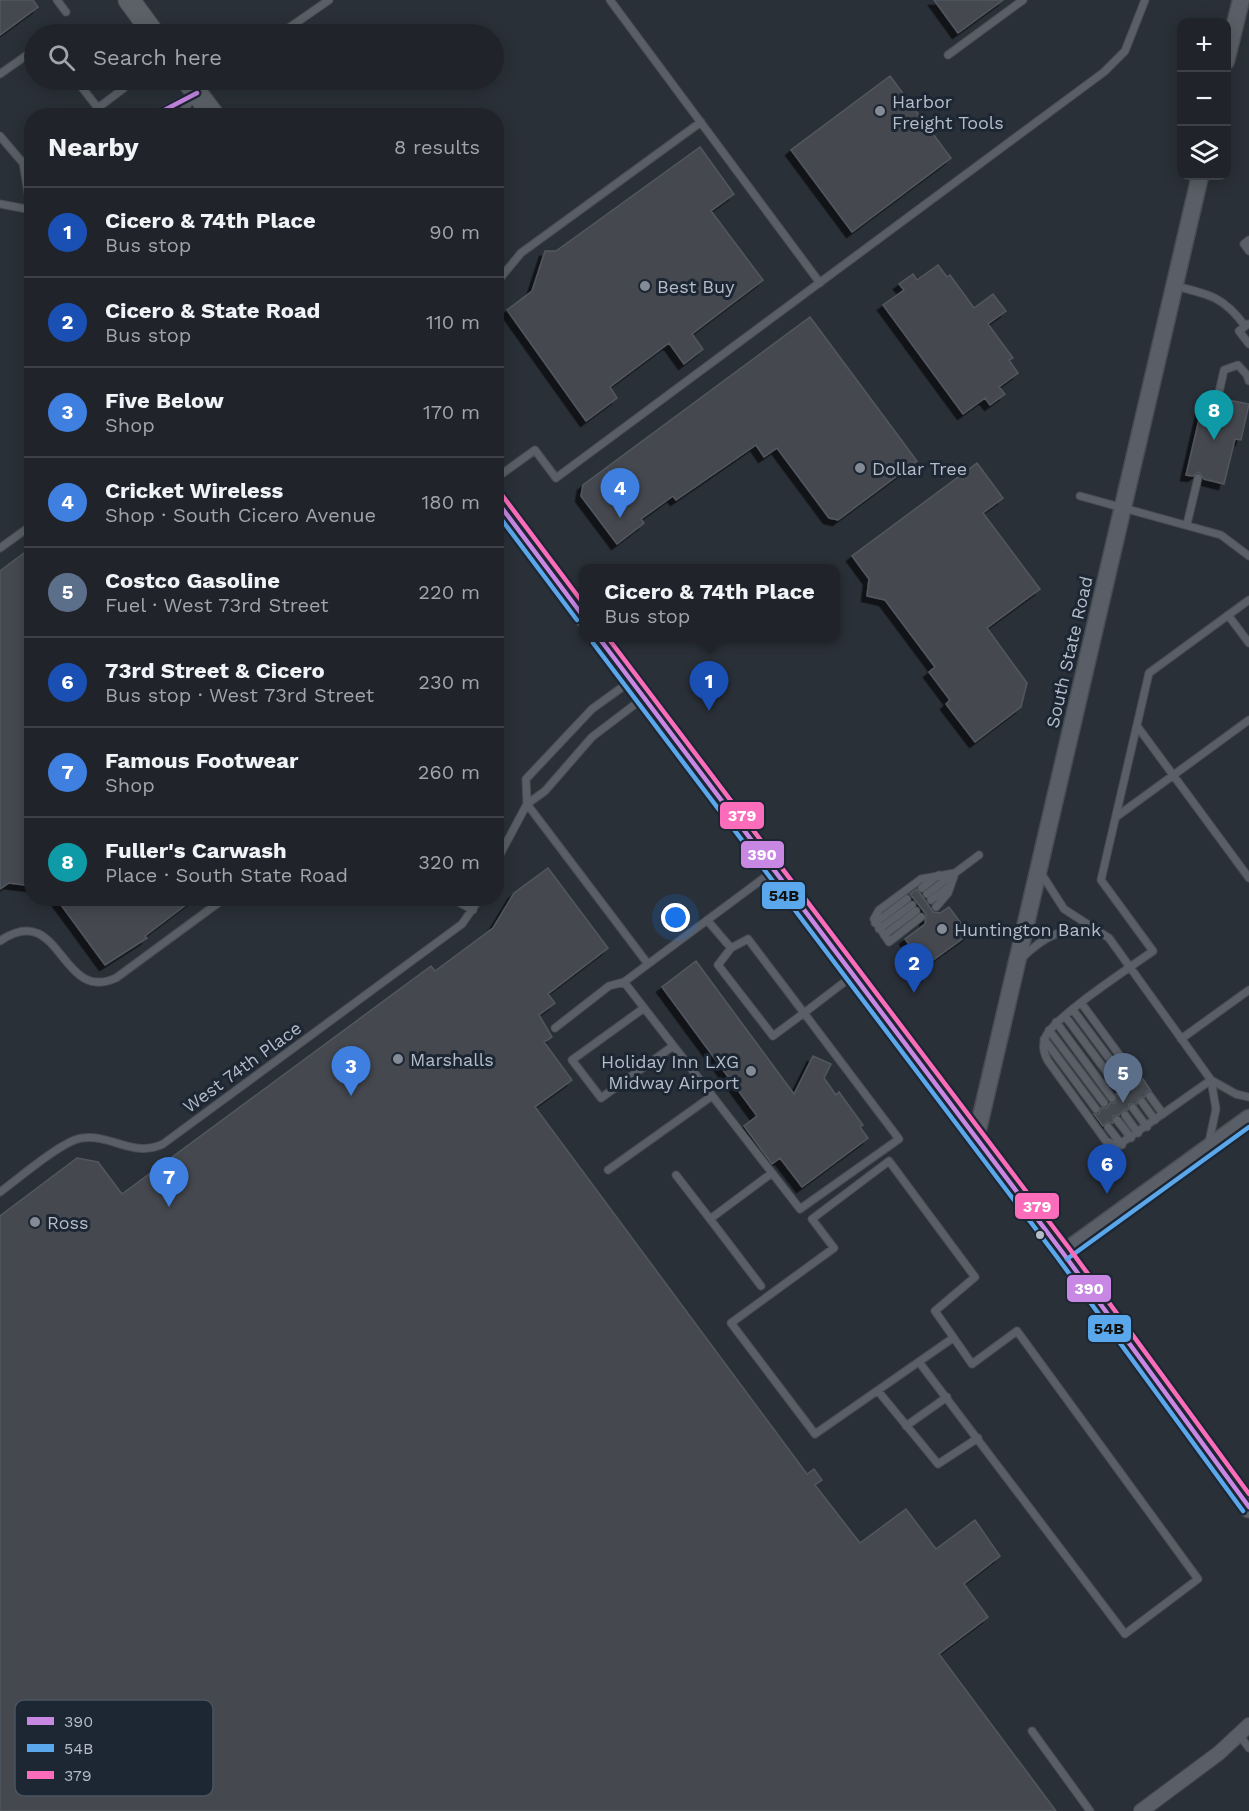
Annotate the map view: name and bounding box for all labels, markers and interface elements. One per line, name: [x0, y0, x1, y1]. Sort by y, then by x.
map controls: [1177, 18, 1231, 180]
button: +: [1177, 18, 1231, 72]
search box: [24, 24, 504, 90]
icon: search: [45, 41, 78, 74]
text: Search here: [93, 45, 222, 70]
button: −: [1177, 72, 1231, 126]
place label: Harbor Freight Tools: [892, 91, 1004, 133]
marker: Harbor Freight Tools: [873, 104, 887, 118]
button: layers: [1177, 126, 1231, 180]
text: Nearby: [48, 132, 139, 162]
text: 8 results: [394, 135, 480, 159]
text: Cicero & 74th Place: [105, 208, 316, 233]
text: 1: [63, 220, 72, 244]
text: 90 m: [429, 220, 480, 244]
text: Bus stop: [105, 233, 191, 257]
place label: Best Buy: [657, 276, 735, 297]
marker: Best Buy: [638, 279, 652, 293]
text: Cicero & State Road: [105, 298, 320, 323]
text: 2: [62, 310, 73, 334]
text: 110 m: [426, 310, 480, 334]
text: Bus stop: [105, 323, 191, 347]
text: Five Below: [105, 388, 224, 413]
pin: 8: [1194, 390, 1234, 440]
text: 3: [62, 400, 73, 424]
text: 170 m: [423, 400, 480, 424]
text: Shop: [105, 413, 155, 437]
place label: Dollar Tree: [872, 458, 967, 479]
marker: Dollar Tree: [853, 461, 867, 475]
pin: 4: [600, 468, 640, 518]
text: Cricket Wireless: [105, 478, 283, 503]
text: 4: [61, 490, 74, 514]
text: 180 m: [422, 490, 480, 514]
text: Shop · South Cicero Avenue: [105, 503, 376, 527]
popup: [579, 564, 840, 642]
text: Costco Gasoline: [105, 568, 280, 593]
street label: South State Road: [1041, 574, 1097, 730]
text: Cicero & 74th Place: [604, 579, 815, 604]
text: 5: [62, 580, 73, 604]
text: 220 m: [418, 580, 480, 604]
text: Fuel · West 73rd Street: [105, 593, 329, 617]
text: Bus stop: [604, 604, 690, 628]
text: 73rd Street & Cicero: [105, 658, 325, 683]
pin: 1: [690, 662, 728, 711]
text: 6: [61, 670, 74, 694]
text: 230 m: [418, 670, 480, 694]
text: Bus stop · West 73rd Street: [105, 683, 374, 707]
text: Famous Footwear: [105, 748, 298, 773]
text: 7: [61, 760, 74, 784]
text: 260 m: [418, 760, 480, 784]
text: Shop: [105, 773, 155, 797]
line badge: 379: [719, 801, 765, 830]
text: 379: [728, 806, 756, 825]
text: Fuller's Carwash: [105, 838, 287, 863]
line badge: 390: [740, 840, 785, 869]
text: 390: [747, 845, 777, 864]
text: 8: [61, 850, 74, 874]
text: 320 m: [418, 850, 480, 874]
text: Place · South State Road: [105, 863, 348, 887]
line badge: 54B: [761, 881, 806, 910]
text: 54B: [769, 886, 799, 905]
your location: [661, 903, 690, 932]
place label: Huntington Bank: [954, 919, 1101, 940]
marker: Huntington Bank: [935, 922, 949, 936]
pin: 2: [894, 944, 934, 993]
street label: West 74th Place: [179, 1017, 305, 1117]
pin: 3: [332, 1046, 370, 1096]
place label: Marshalls: [410, 1049, 494, 1070]
place label: Holiday Inn LXG Midway Airport: [601, 1051, 739, 1093]
marker: Marshalls: [391, 1052, 405, 1066]
pin: 5: [1104, 1054, 1142, 1103]
marker: Holiday Inn LXG Midway Airport: [744, 1064, 758, 1078]
pin: 6: [1088, 1144, 1126, 1194]
pin: 7: [150, 1158, 188, 1207]
line badge: 379: [1014, 1192, 1060, 1220]
text: 379: [1023, 1197, 1051, 1216]
place label: Ross: [47, 1212, 88, 1233]
marker: Ross: [28, 1215, 42, 1229]
unlabelled marker: [1034, 1229, 1046, 1241]
line badge: 390: [1066, 1274, 1112, 1303]
text: 390: [1074, 1279, 1104, 1298]
line badge: 54B: [1087, 1314, 1132, 1343]
text: 54B: [1094, 1319, 1124, 1338]
legend: [15, 1700, 213, 1796]
text: 390: [64, 1712, 93, 1731]
text: 54B: [64, 1739, 94, 1758]
text: 379: [64, 1766, 92, 1785]

